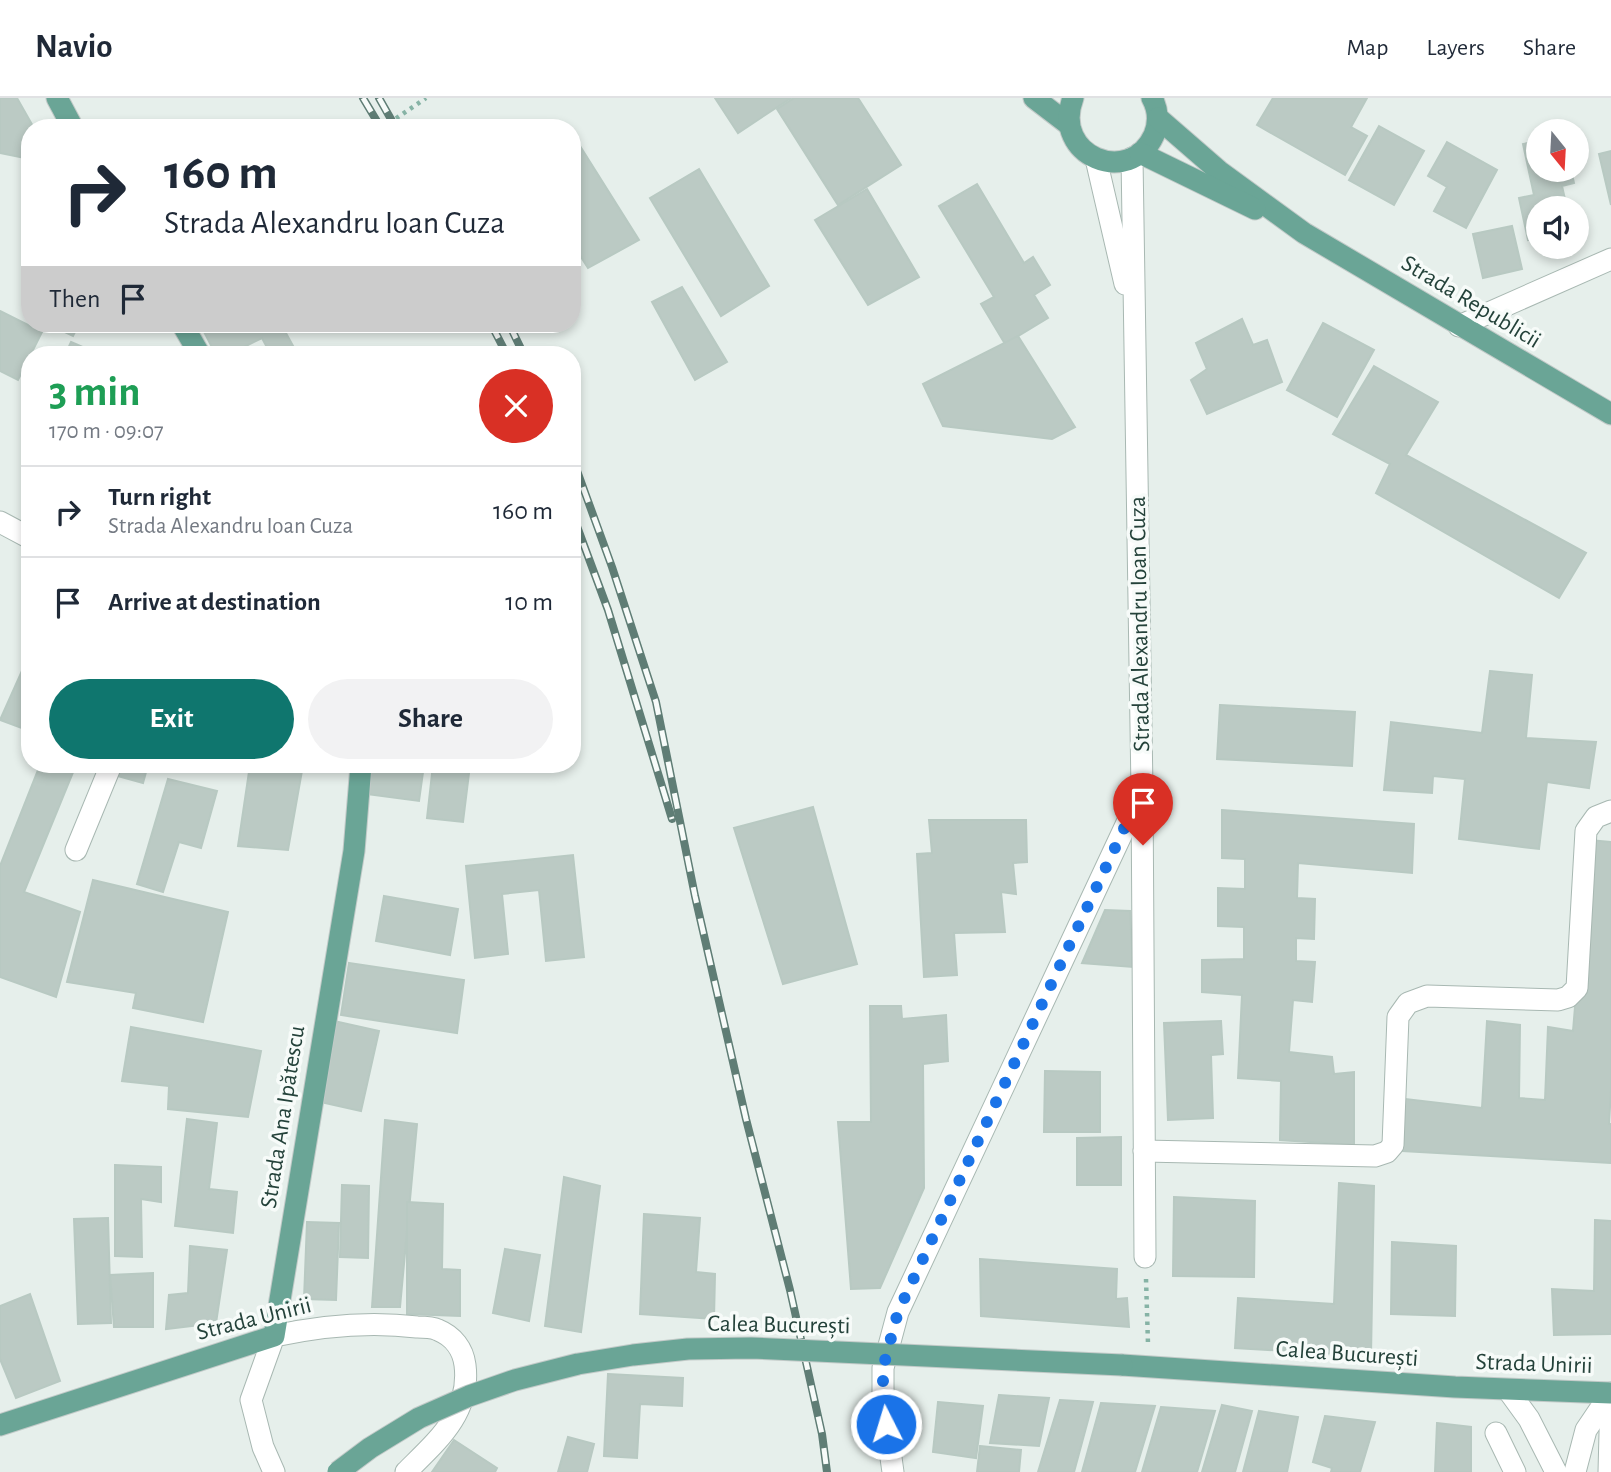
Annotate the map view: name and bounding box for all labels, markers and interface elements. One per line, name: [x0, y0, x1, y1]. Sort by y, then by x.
text: Navio: [35, 31, 113, 64]
text: Map: [1346, 36, 1388, 60]
text: Layers: [1426, 36, 1485, 60]
text: Share: [1523, 36, 1576, 60]
north arrow: [1526, 119, 1589, 182]
map controls: [1526, 119, 1589, 259]
icon: right: [49, 147, 140, 238]
text: 160 m: [164, 149, 278, 198]
button: sound: [1526, 196, 1589, 259]
text: Strada Alexandru Ioan Cuza: [164, 207, 505, 239]
street label: Strada Republicii: [1397, 251, 1545, 353]
icon: arrive: [114, 280, 152, 318]
text: Then: [49, 286, 100, 312]
button: close: [479, 369, 553, 443]
text: 3 min: [49, 371, 141, 413]
text: 170 m · 09:07: [49, 420, 164, 443]
text: Turn right: [108, 484, 211, 510]
icon: right: [49, 493, 87, 531]
street label: Strada Alexandru Ioan Cuza: [1126, 496, 1154, 752]
text: 160 m: [493, 498, 553, 524]
text: Strada Alexandru Ioan Cuza: [108, 515, 353, 538]
icon: arrive: [49, 584, 87, 622]
text: Arrive at destination: [108, 589, 321, 615]
text: 10 m: [505, 589, 553, 615]
button: Exit: [49, 679, 294, 759]
button: Share: [308, 679, 553, 759]
pin: [1113, 773, 1173, 845]
icon: arrive: [1124, 784, 1162, 822]
street label: Strada Ana Ipătescu: [257, 1024, 309, 1210]
street label: Strada Unirii: [194, 1293, 314, 1345]
street label: Calea București: [707, 1312, 851, 1339]
street label: Calea București: [1275, 1337, 1419, 1372]
street label: Strada Unirii: [1475, 1350, 1593, 1378]
position arrow: [849, 1387, 923, 1461]

